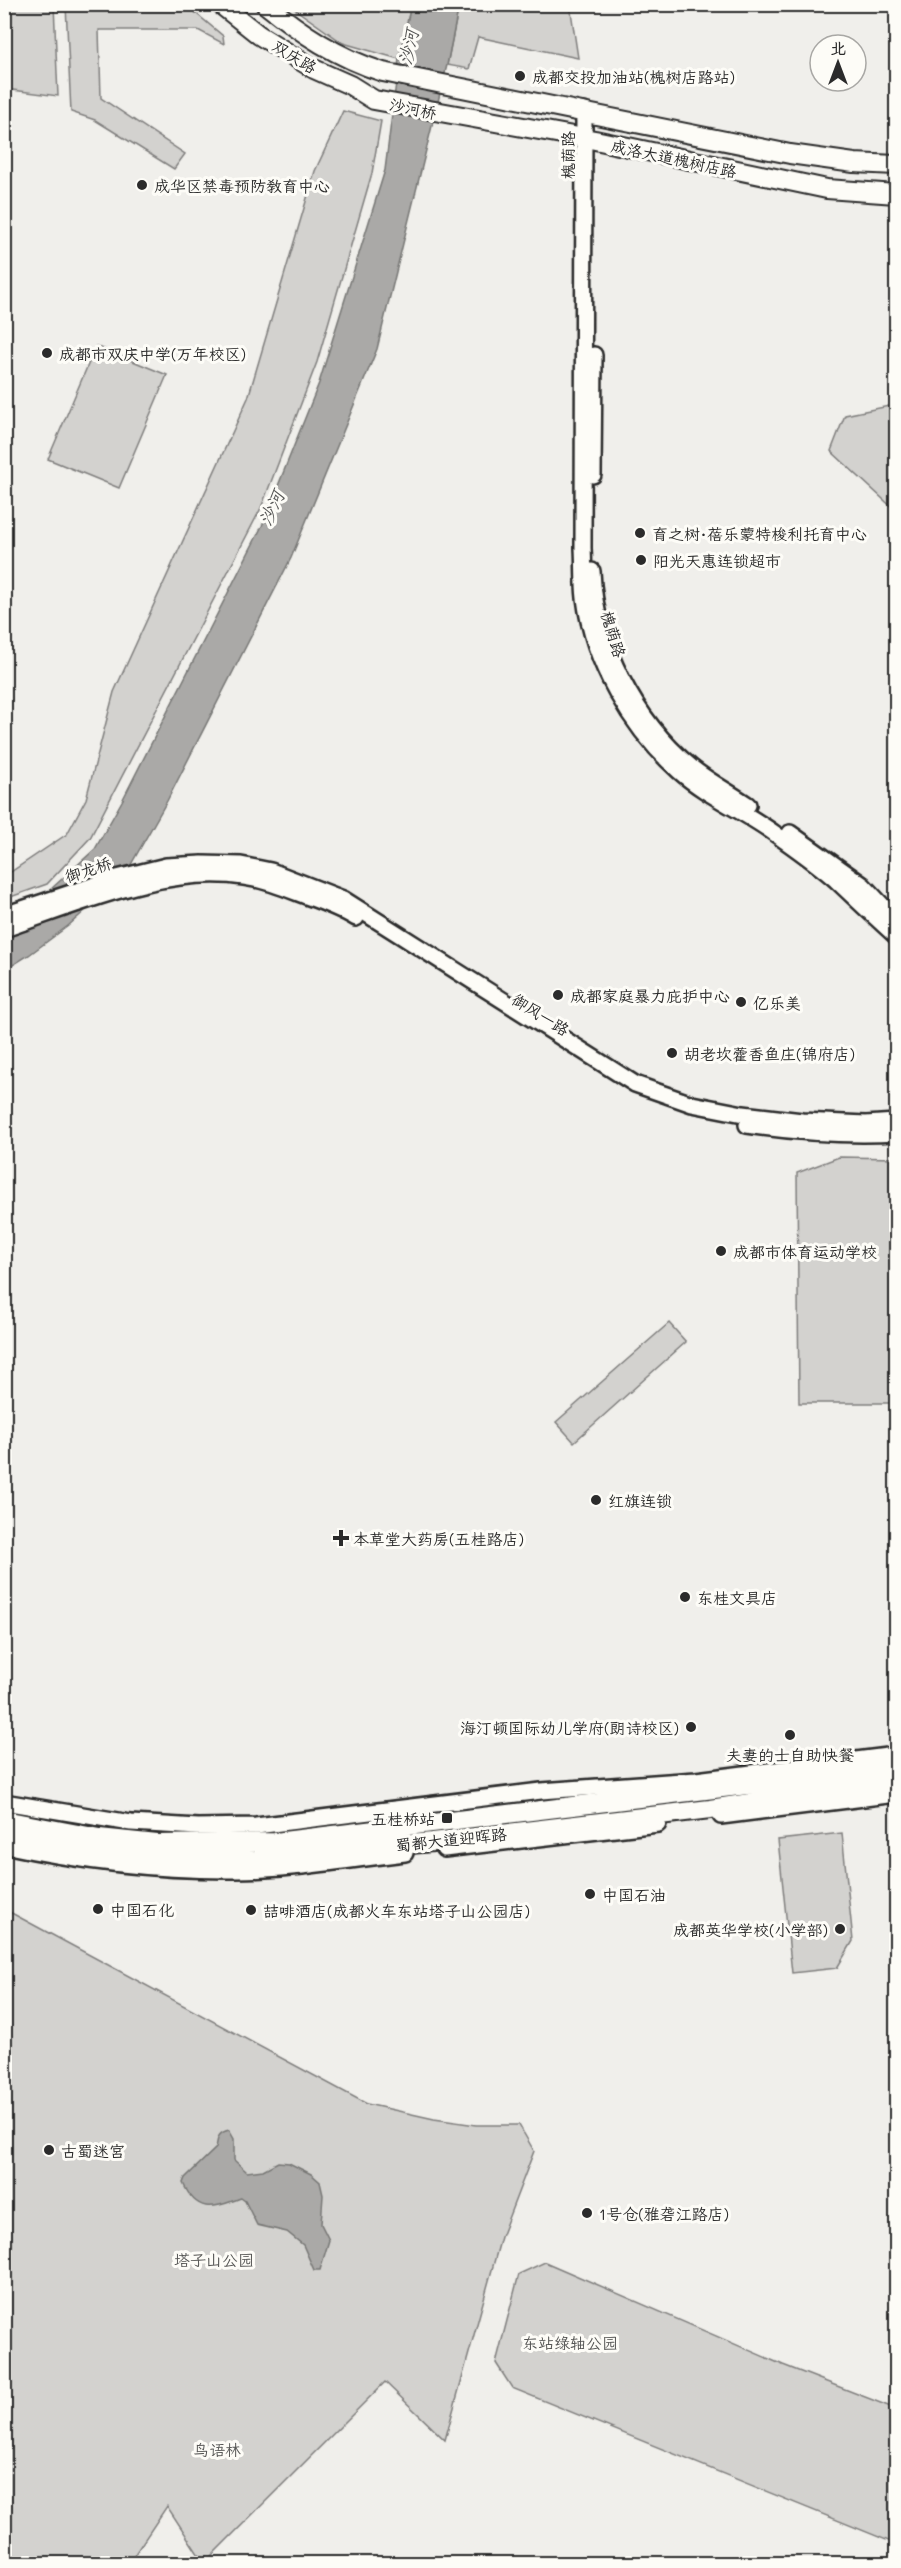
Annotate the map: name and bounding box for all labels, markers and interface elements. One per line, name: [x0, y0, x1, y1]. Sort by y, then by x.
water label: 沙河: [393, 24, 424, 67]
north arrow: [808, 33, 868, 93]
street label: 双庆路: [269, 35, 321, 77]
text: 北: [830, 37, 846, 58]
place label: 成都交投加油站(槐树店路站): [532, 66, 735, 87]
marker: 成都交投加油站(槐树店路站): [513, 69, 527, 83]
street label: 沙河桥: [387, 93, 439, 123]
street label: 槐荫路: [557, 131, 578, 179]
street label: 成洛大道槐树店路: [609, 134, 739, 182]
place label: 成华区禁毒预防教育中心: [154, 175, 330, 196]
marker: 成华区禁毒预防教育中心: [135, 178, 149, 192]
place label: 成都市双庆中学(万年校区): [59, 343, 246, 364]
marker: 成都市双庆中学(万年校区): [40, 346, 54, 360]
water label: 沙河: [253, 484, 291, 529]
place label: 育之树·蓓乐蒙特梭利托育中心: [652, 523, 867, 544]
marker: 育之树·蓓乐蒙特梭利托育中心: [633, 526, 647, 540]
place label: 阳光天惠连锁超市: [653, 550, 781, 571]
marker: 阳光天惠连锁超市: [634, 553, 648, 567]
street label: 槐荫路: [597, 608, 631, 660]
street label: 御龙桥: [62, 852, 114, 886]
place label: 成都家庭暴力庇护中心: [570, 985, 730, 1006]
street label: 御风一路: [508, 988, 574, 1040]
marker: 成都家庭暴力庇护中心: [551, 988, 565, 1002]
place label: 亿乐美: [753, 992, 801, 1013]
marker: 亿乐美: [734, 995, 748, 1009]
place label: 胡老坎藿香鱼庄(锦府店): [684, 1043, 855, 1064]
marker: 胡老坎藿香鱼庄(锦府店): [665, 1046, 679, 1060]
place label: 成都市体育运动学校: [733, 1241, 877, 1262]
marker: 成都市体育运动学校: [714, 1244, 728, 1258]
place label: 红旗连锁: [608, 1490, 672, 1511]
marker: 红旗连锁: [589, 1493, 603, 1507]
place label: 本草堂大药房(五桂路店): [353, 1528, 524, 1549]
marker: 本草堂大药房(五桂路店): [334, 1531, 348, 1545]
place label: 东桂文具店: [697, 1587, 777, 1608]
marker: 东桂文具店: [678, 1590, 692, 1604]
place label: 海汀顿国际幼儿学府(朗诗校区): [460, 1717, 679, 1738]
marker: 海汀顿国际幼儿学府(朗诗校区): [684, 1720, 698, 1734]
marker: 夫妻的士自助快餐: [783, 1728, 797, 1742]
place label: 夫妻的士自助快餐: [726, 1744, 854, 1765]
place label: 五桂桥站: [371, 1808, 435, 1829]
marker: 五桂桥站: [440, 1811, 454, 1825]
street label: 蜀都大道迎晖路: [394, 1823, 508, 1855]
place label: 中国石油: [602, 1884, 666, 1905]
marker: 中国石油: [583, 1887, 597, 1901]
place label: 中国石化: [110, 1899, 174, 1920]
place label: 喆啡酒店(成都火车东站塔子山公园店): [263, 1900, 530, 1921]
marker: 中国石化: [91, 1902, 105, 1916]
marker: 喆啡酒店(成都火车东站塔子山公园店): [244, 1903, 258, 1917]
place label: 成都英华学校(小学部): [673, 1919, 828, 1940]
marker: 成都英华学校(小学部): [833, 1922, 847, 1936]
place label: 古蜀迷宫: [61, 2140, 125, 2161]
marker: 古蜀迷宫: [42, 2143, 56, 2157]
place label: 1号仓(雅砻江路店): [599, 2203, 729, 2224]
marker: 1号仓(雅砻江路店): [580, 2206, 594, 2220]
park label: 塔子山公园: [174, 2249, 254, 2270]
park label: 东站绿轴公园: [522, 2332, 618, 2353]
park label: 鸟语林: [193, 2439, 241, 2460]

